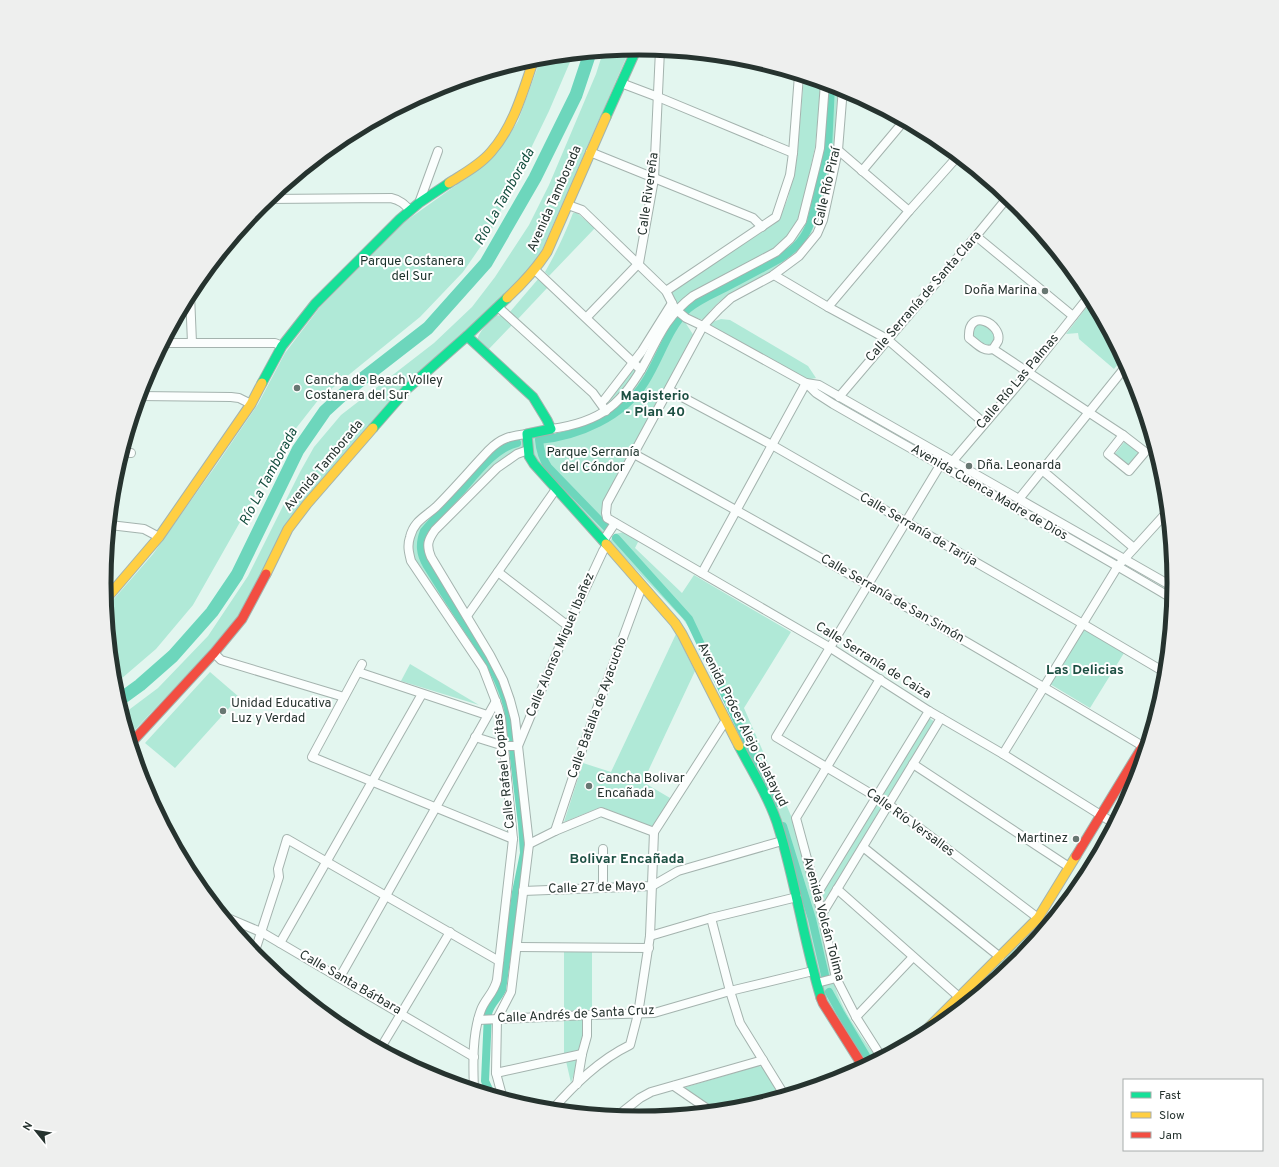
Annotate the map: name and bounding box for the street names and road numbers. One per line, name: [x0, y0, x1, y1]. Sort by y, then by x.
street label: Avenida Tamborada: [524, 143, 586, 255]
street label: Calle Río Piraí: [811, 144, 845, 228]
street label: Calle Rivereña: [635, 151, 663, 237]
street label: Calle Serranía de Santa Clara: [863, 228, 985, 366]
street label: Calle Río Las Palmas: [973, 331, 1063, 433]
street label: Avenida Tamborada: [281, 417, 367, 515]
street label: Avenida Cuenca Madre de Dios: [908, 442, 1070, 544]
street label: Calle Serranía de Tarija: [856, 490, 980, 570]
street label: Calle Serranía de San Simón: [817, 551, 967, 647]
street label: Calle Alonso Miguel Ibañez: [523, 570, 599, 720]
street label: Calle Serranía de Caiza: [812, 619, 934, 703]
street label: Calle Batalla de Ayacucho: [565, 635, 631, 781]
street label: Avenida Prócer Alejo Calatayud: [693, 640, 791, 810]
street label: Calle Rafael Copitas: [491, 712, 519, 830]
street label: Calle Río Versalles: [863, 785, 957, 861]
street label: Avenida Volcán Tolima: [799, 855, 847, 983]
street label: Calle 27 de Mayo: [548, 878, 646, 898]
street label: Calle Santa Bárbara: [296, 947, 404, 1019]
street label: Calle Andrés de Santa Cruz: [497, 1003, 655, 1027]

